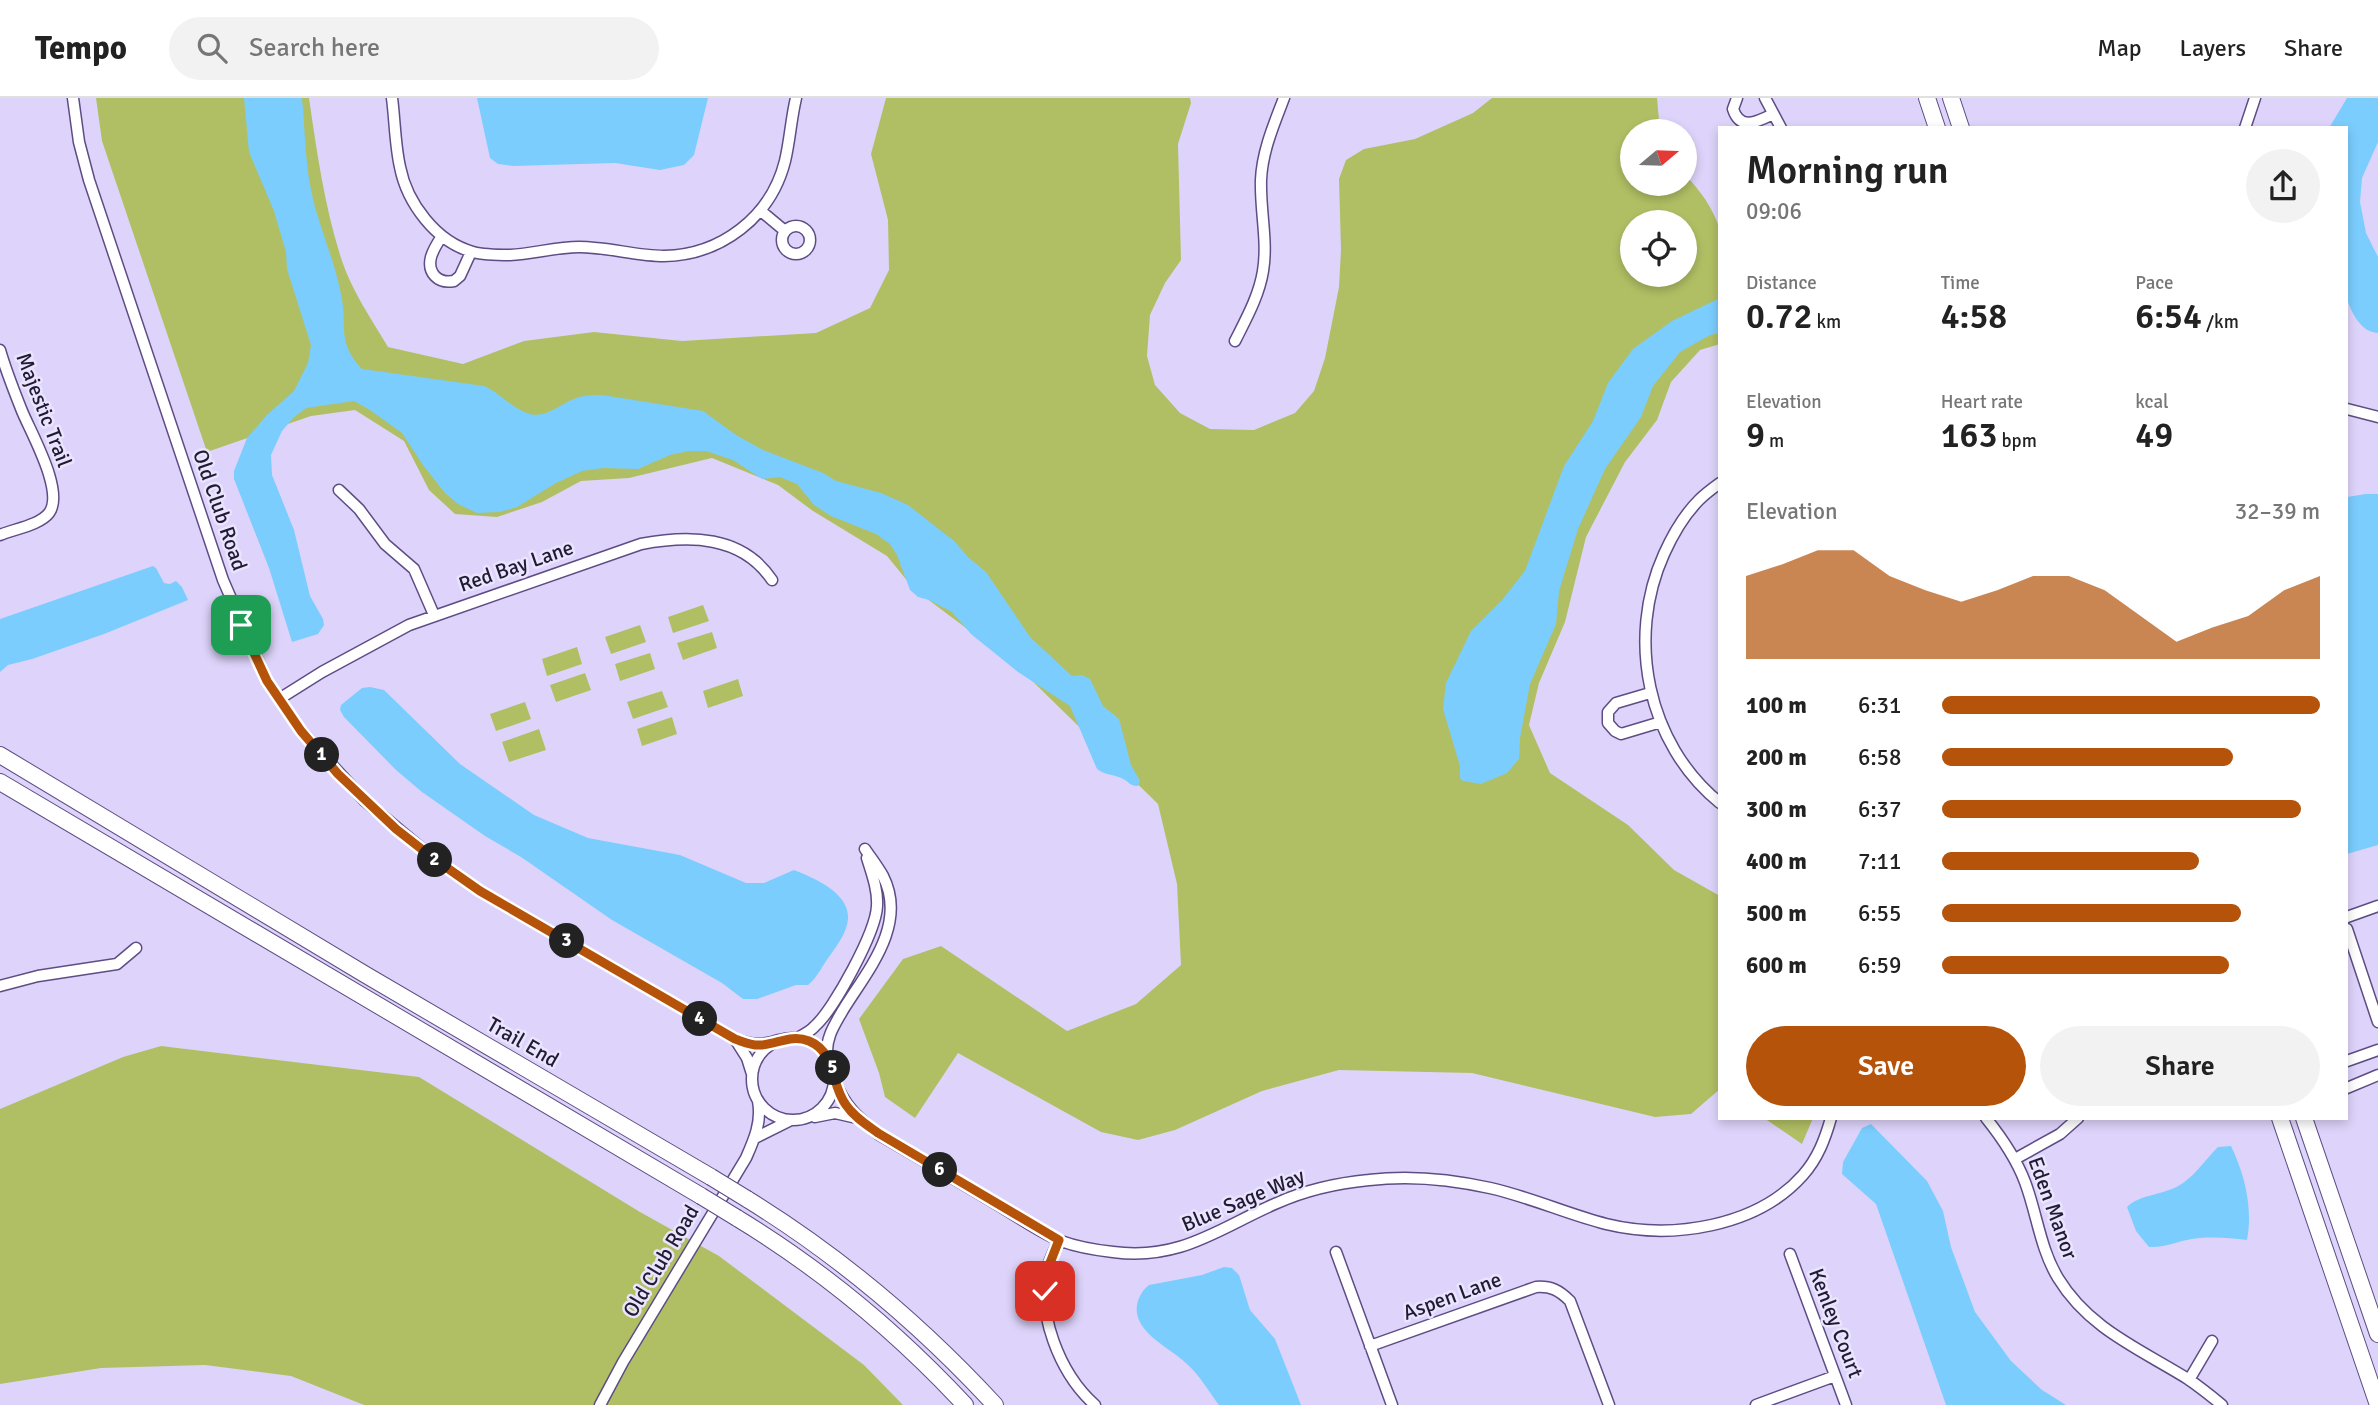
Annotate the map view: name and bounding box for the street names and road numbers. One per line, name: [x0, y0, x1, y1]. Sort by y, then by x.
street label: Majestic Trail: [10, 349, 78, 471]
street label: Old Club Road: [187, 446, 253, 574]
street label: Red Bay Lane: [455, 534, 577, 598]
street label: Trail End: [482, 1011, 564, 1073]
street label: Eden Manor: [2022, 1153, 2084, 1263]
street label: Blue Sage Way: [1178, 1162, 1309, 1238]
street label: Old Club Road: [617, 1200, 705, 1322]
street label: Kenley Court: [1803, 1265, 1869, 1381]
street label: Aspen Lane: [1399, 1266, 1505, 1326]

